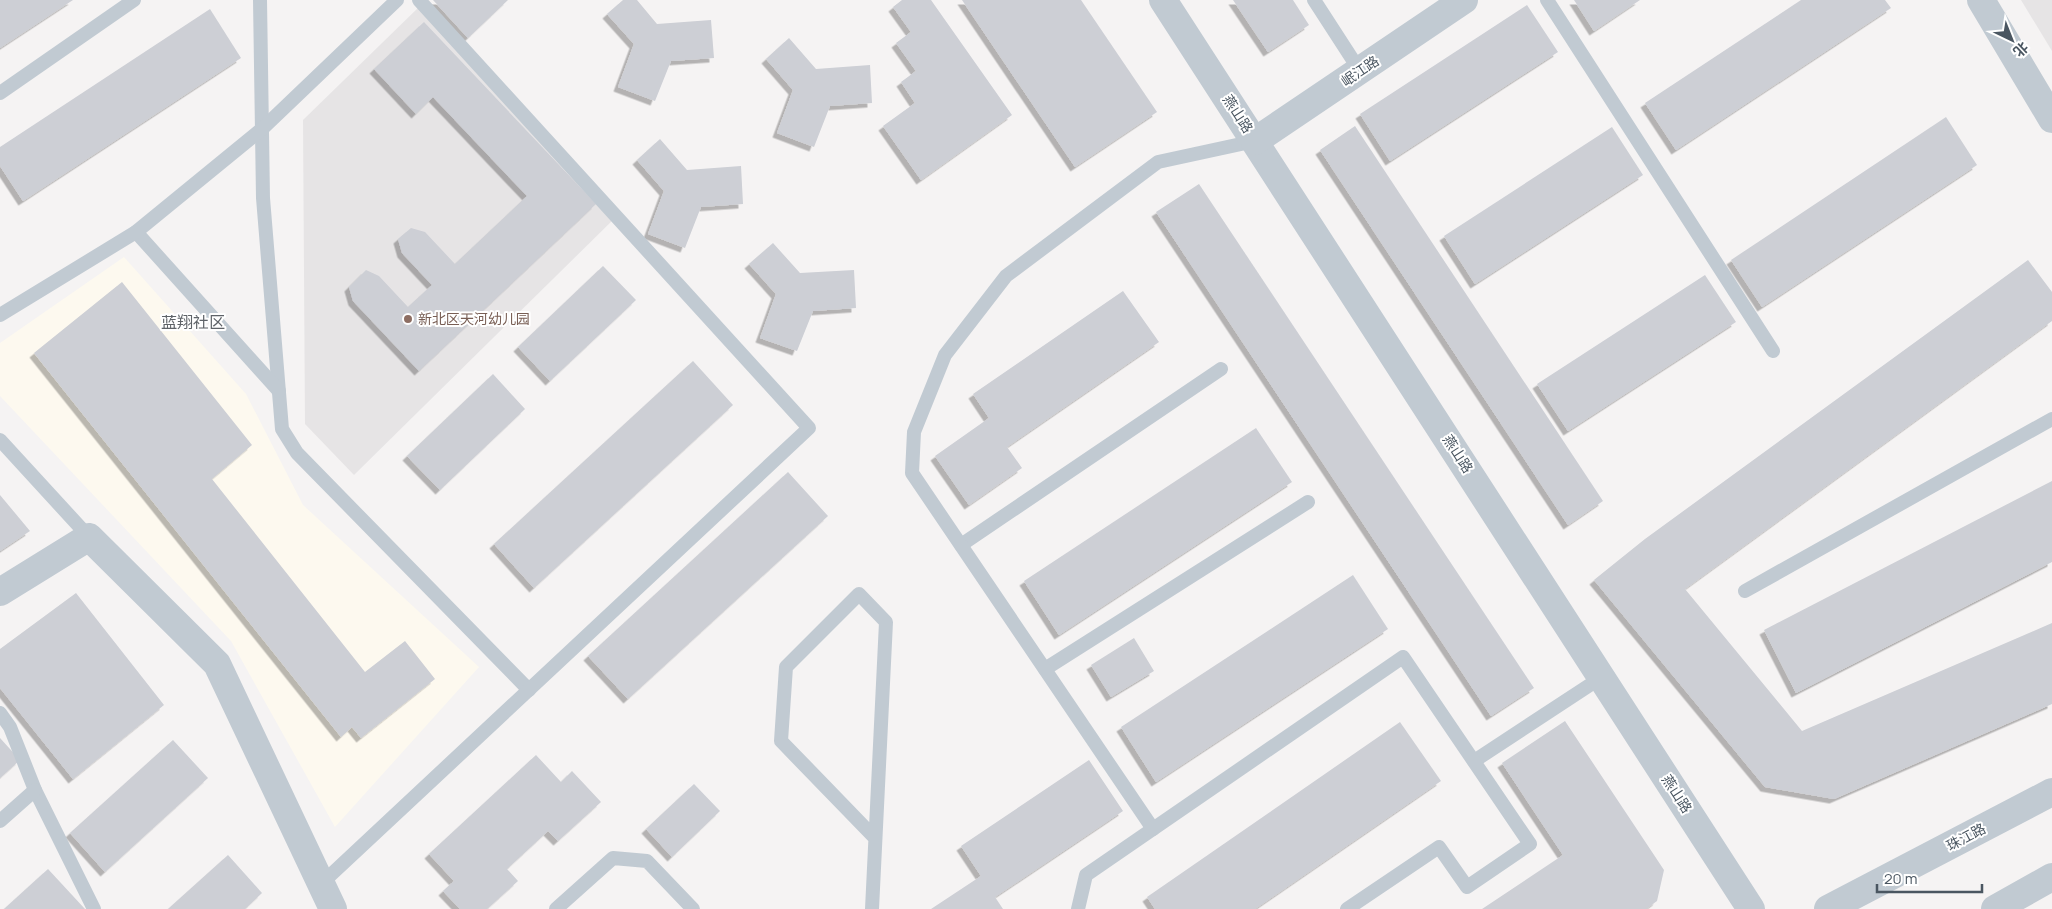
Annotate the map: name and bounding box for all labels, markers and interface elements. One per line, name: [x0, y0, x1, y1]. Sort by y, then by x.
north arrow: [1987, 15, 2037, 65]
text: 北: [2010, 38, 2033, 62]
street label: 岷江路: [1337, 51, 1382, 90]
street label: 燕山路: [1219, 91, 1258, 137]
place label: 新北区天河幼儿园: [418, 309, 530, 328]
district label: 蓝翔社区: [161, 311, 225, 333]
marker: 新北区天河幼儿园: [402, 313, 414, 325]
street label: 燕山路: [1439, 431, 1478, 477]
street label: 燕山路: [1658, 771, 1697, 817]
street label: 珠江路: [1943, 818, 1989, 855]
scale bar: [1877, 862, 1982, 894]
text: 20 m: [1884, 868, 1917, 889]

